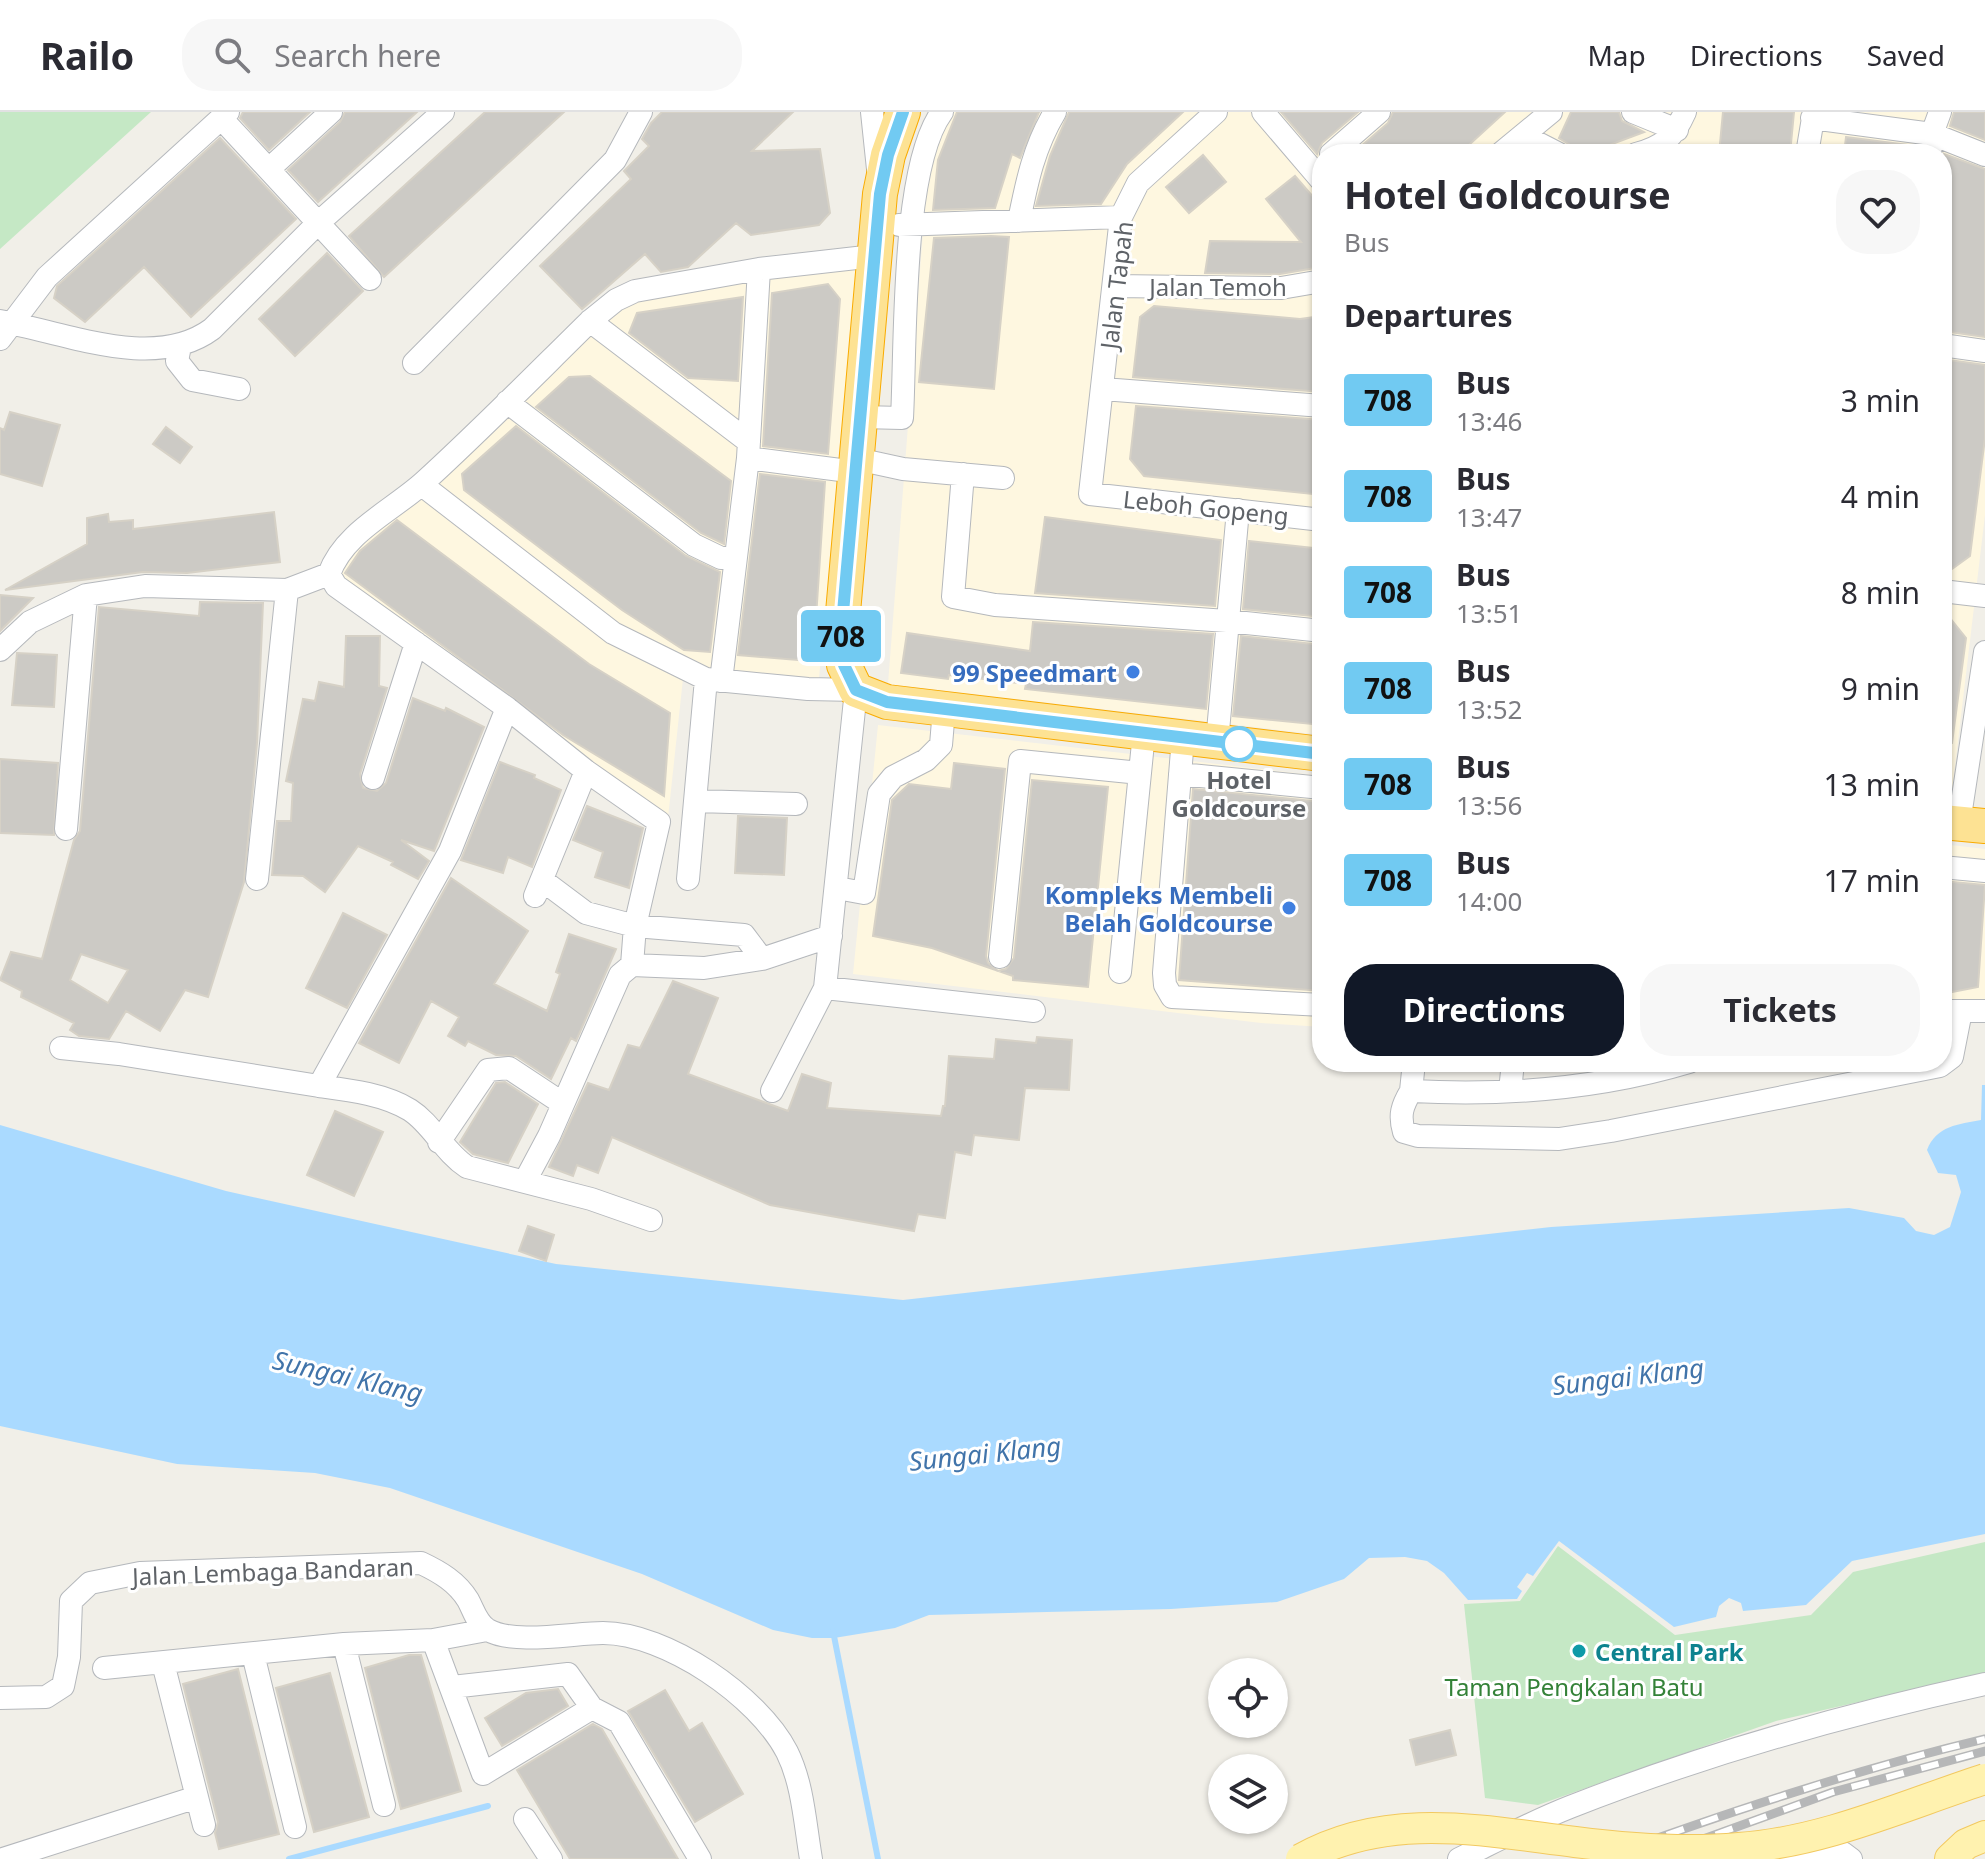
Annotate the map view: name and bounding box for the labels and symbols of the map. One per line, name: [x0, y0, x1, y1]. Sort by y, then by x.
street label: Jalan Tapah: [1092, 219, 1140, 353]
street label: Jalan Temoh: [1147, 270, 1287, 303]
street label: Leboh Gopeng: [1122, 482, 1290, 532]
line badge: 708: [795, 610, 887, 662]
place label: 99 Speedmart: [952, 656, 1117, 689]
marker: 99 Speedmart: [1124, 663, 1142, 681]
marker: Hotel Goldcourse: [1222, 727, 1256, 761]
place label: Hotel Goldcourse: [1172, 763, 1306, 824]
place label: Kompleks Membeli Belah Goldcourse: [1045, 878, 1273, 939]
marker: Kompleks Membeli Belah Goldcourse: [1280, 899, 1298, 917]
water label: Sungai Klang: [270, 1341, 426, 1411]
water label: Sungai Klang: [1550, 1349, 1706, 1403]
water label: Sungai Klang: [907, 1427, 1063, 1479]
street label: Jalan Lembaga Bandaran: [130, 1550, 414, 1592]
place label: Central Park: [1595, 1635, 1744, 1668]
marker: Central Park: [1570, 1642, 1588, 1660]
park label: Taman Pengkalan Batu: [1444, 1670, 1704, 1703]

